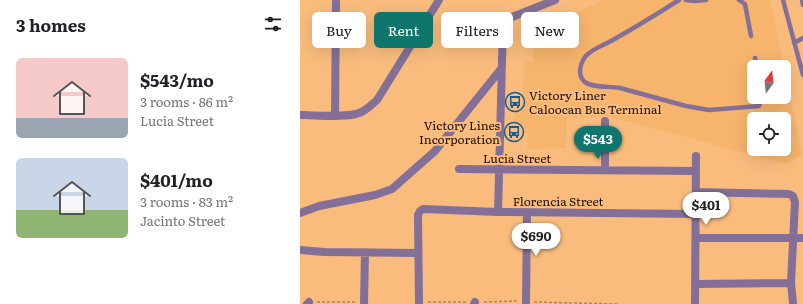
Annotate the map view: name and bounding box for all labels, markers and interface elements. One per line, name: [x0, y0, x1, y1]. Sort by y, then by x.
text: 3 homes: [16, 12, 86, 37]
chip: Buy: [312, 12, 366, 48]
chip: Rent: [374, 12, 433, 48]
chip: Filters: [441, 12, 513, 48]
chip: New: [521, 12, 579, 48]
icon: filters: [262, 13, 284, 35]
north arrow: [747, 60, 791, 104]
map controls: [747, 60, 791, 156]
text: $543/mo: [140, 67, 214, 92]
icon: home: [48, 74, 96, 122]
place label: Victory Liner Caloocan Bus Terminal: [529, 86, 662, 118]
bus stop icon: Victory Liner Caloocan Bus Terminal: [504, 91, 526, 113]
text: 3 rooms · 86 m²: [140, 92, 233, 111]
text: Lucia Street: [140, 111, 214, 130]
button: locate: [747, 112, 791, 156]
place label: Victory Lines Incorporation: [419, 116, 501, 148]
bus stop icon: Victory Lines Incorporation: [503, 121, 525, 143]
pin: $543: [574, 126, 622, 160]
text: $543: [583, 129, 613, 148]
street label: Lucia Street: [483, 149, 551, 167]
text: $401/mo: [140, 167, 213, 192]
icon: home: [48, 174, 96, 222]
text: 3 rooms · 83 m²: [140, 192, 233, 211]
street label: Florencia Street: [513, 192, 603, 210]
pin: $401: [682, 192, 730, 226]
text: $401: [692, 195, 720, 214]
text: Jacinto Street: [140, 211, 225, 230]
pin: $690: [512, 223, 560, 257]
text: $690: [521, 226, 551, 245]

